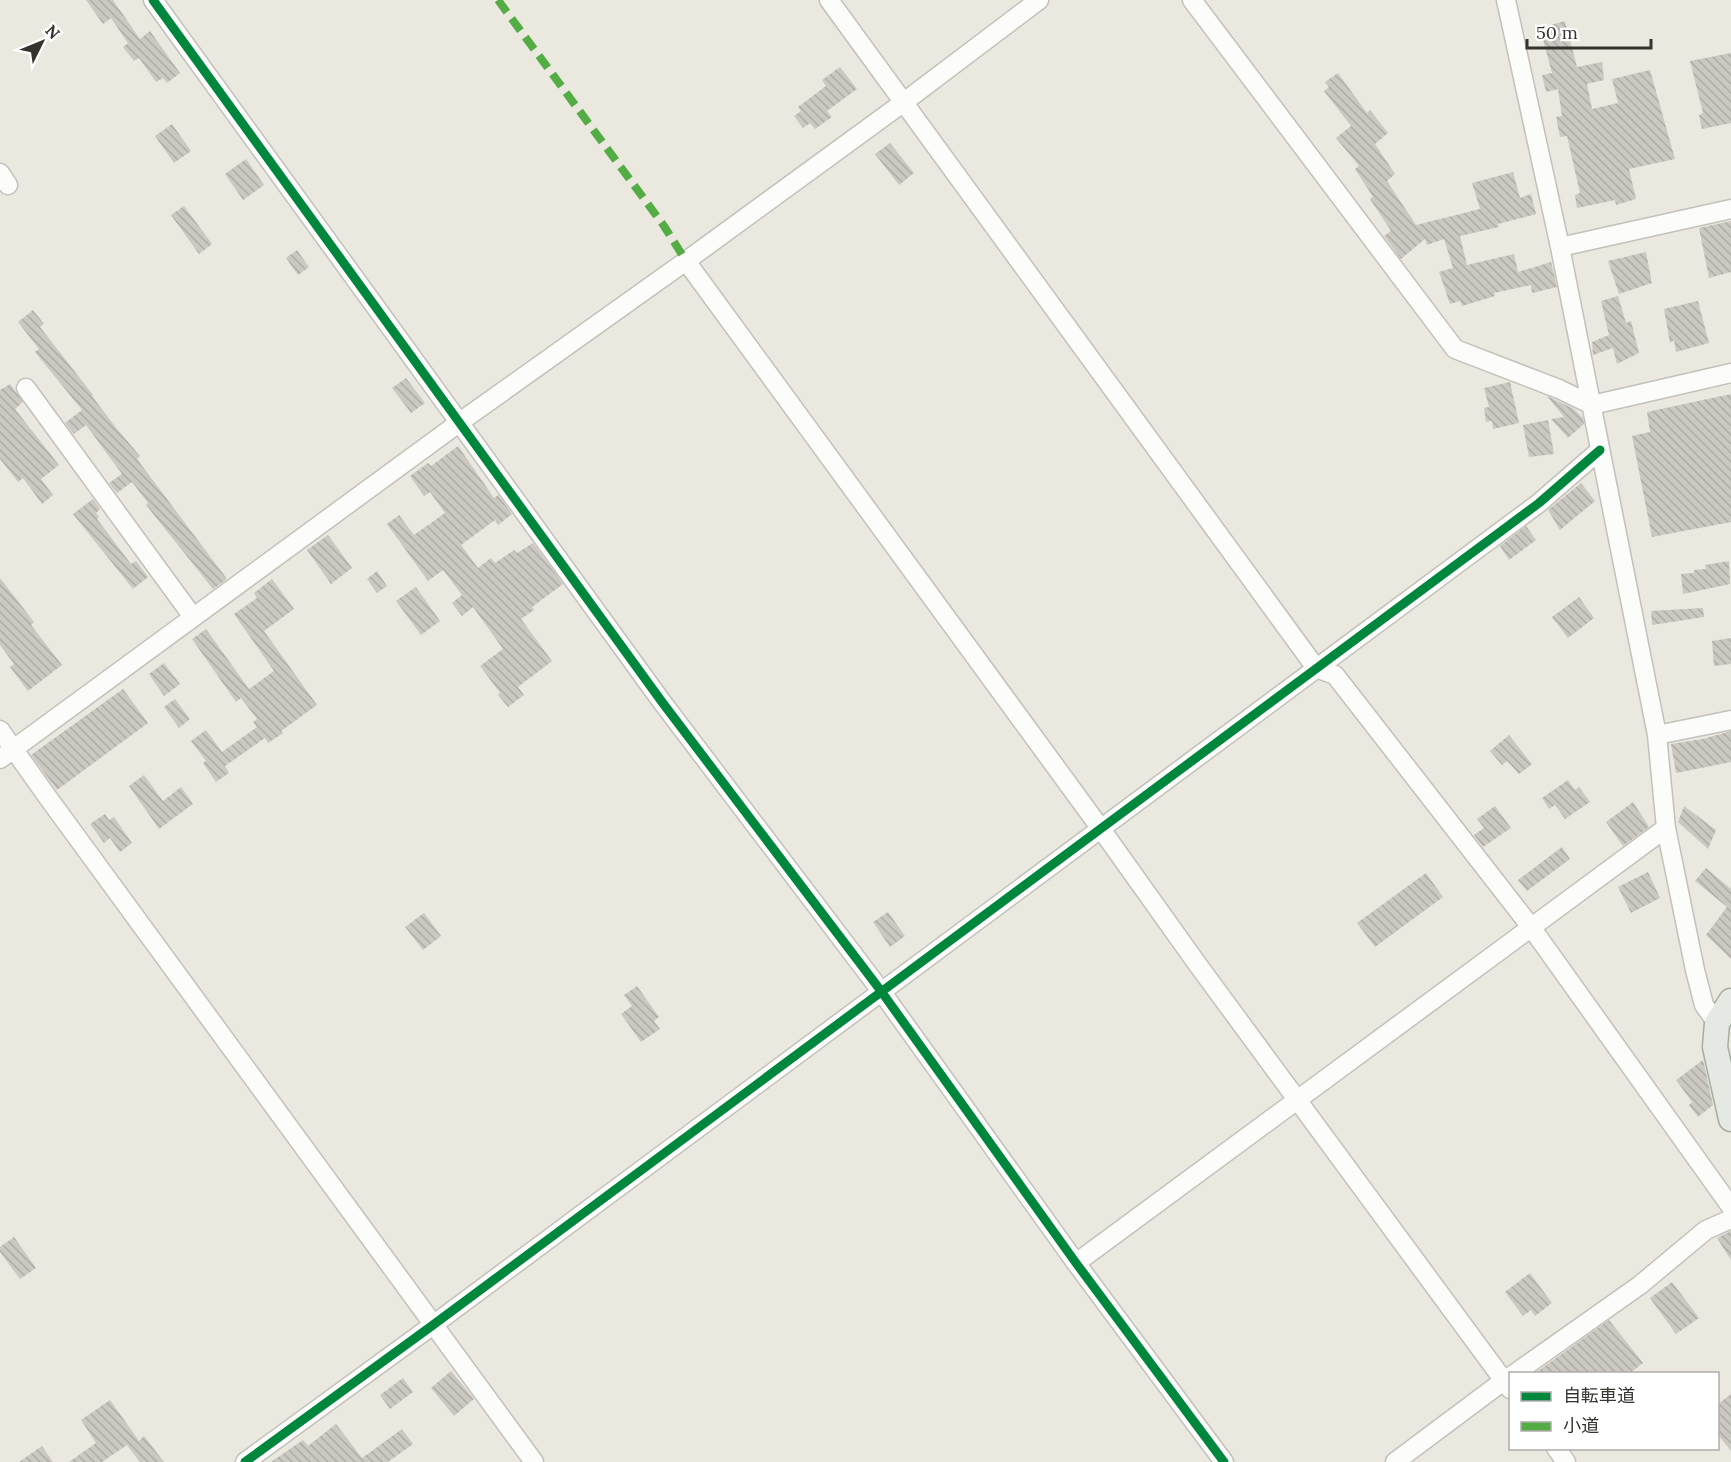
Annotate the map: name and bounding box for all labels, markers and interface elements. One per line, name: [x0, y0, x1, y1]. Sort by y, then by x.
north arrow: [12, 12, 72, 72]
scale bar: [1527, 12, 1652, 50]
text: N: [41, 20, 65, 43]
text: 50 m: [1536, 21, 1578, 44]
legend: [1509, 1372, 1719, 1450]
text: 自転車道: [1563, 1384, 1635, 1407]
text: 小道: [1563, 1414, 1599, 1437]

